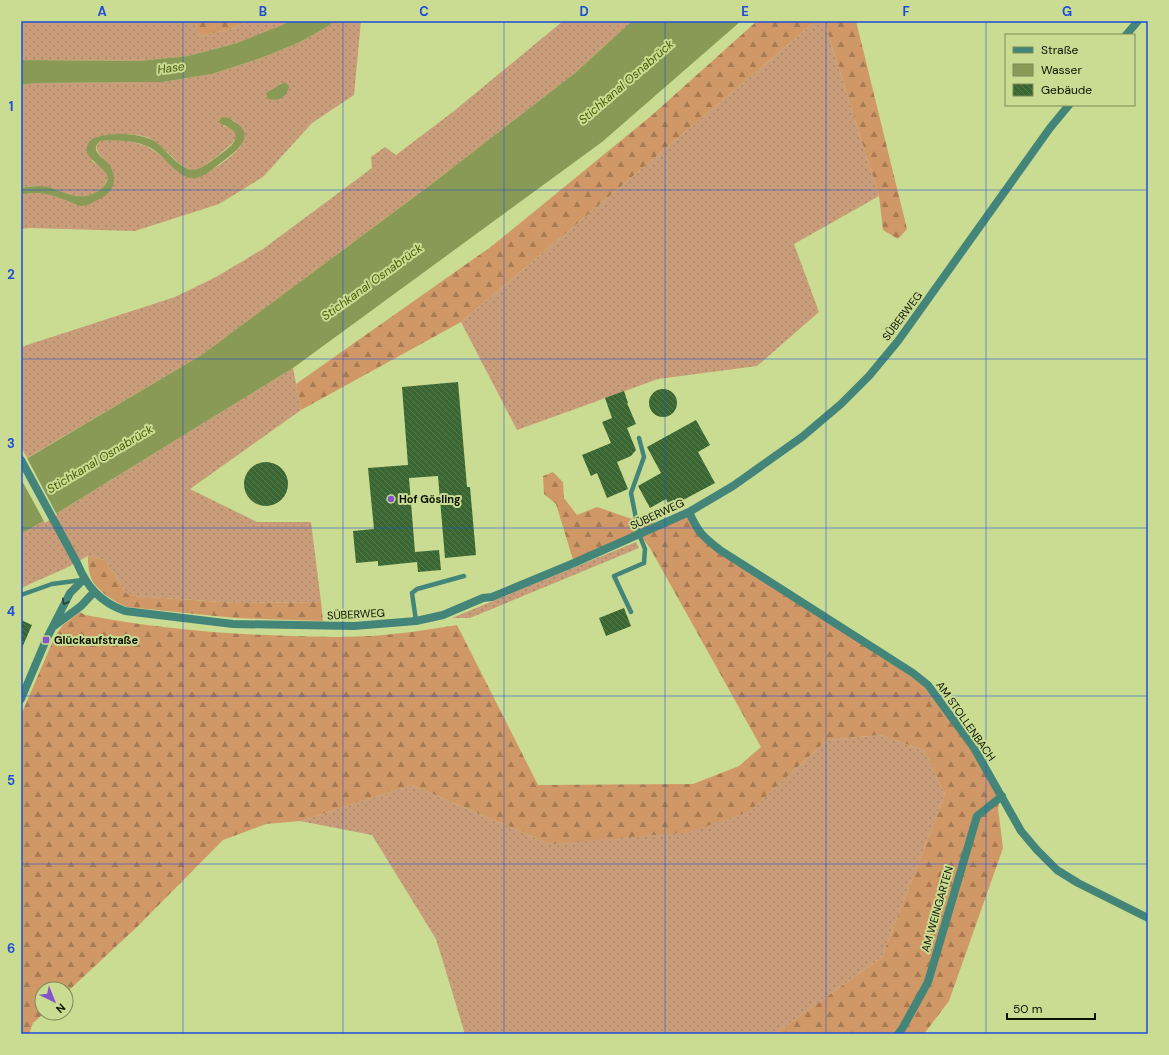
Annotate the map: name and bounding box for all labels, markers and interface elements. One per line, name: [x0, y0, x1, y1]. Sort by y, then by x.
text: A: [97, 3, 107, 20]
text: B: [259, 3, 267, 20]
text: C: [419, 3, 429, 20]
text: D: [579, 3, 589, 20]
text: E: [741, 3, 749, 20]
text: F: [902, 3, 910, 20]
text: G: [1062, 3, 1072, 20]
legend: [1005, 34, 1135, 106]
water label: Stichkanal Osnabrück: [575, 36, 678, 128]
text: Straße: [1041, 42, 1078, 58]
water label: Hase: [156, 58, 186, 78]
text: Wasser: [1041, 62, 1082, 78]
text: Gebäude: [1041, 82, 1092, 98]
text: 1: [9, 98, 13, 115]
water label: Stichkanal Osnabrück: [318, 239, 426, 324]
text: 2: [7, 266, 15, 283]
street label: SÜBERWEG: [879, 289, 925, 343]
water label: Stichkanal Osnabrück: [44, 421, 157, 497]
text: 3: [7, 435, 15, 452]
place label: Hof Gösling: [399, 492, 461, 506]
marker: Hof Gösling: [386, 494, 396, 504]
street label: SÜBERWEG: [628, 495, 686, 533]
one-way arrow: [62, 598, 70, 605]
text: 4: [7, 603, 15, 620]
street label: SÜBERWEG: [327, 605, 385, 623]
place label: Glückaufstraße: [54, 633, 138, 647]
marker: Glückaufstraße: [41, 635, 51, 645]
street label: AM STOLLENBACH: [933, 678, 999, 764]
text: 5: [7, 772, 15, 789]
street label: AM WEINGARTEN: [918, 864, 956, 954]
text: 6: [7, 940, 15, 957]
north arrow: [34, 981, 74, 1021]
scale bar: [1007, 995, 1095, 1021]
text: N: [53, 1000, 69, 1016]
text: 50 m: [1013, 1001, 1042, 1017]

